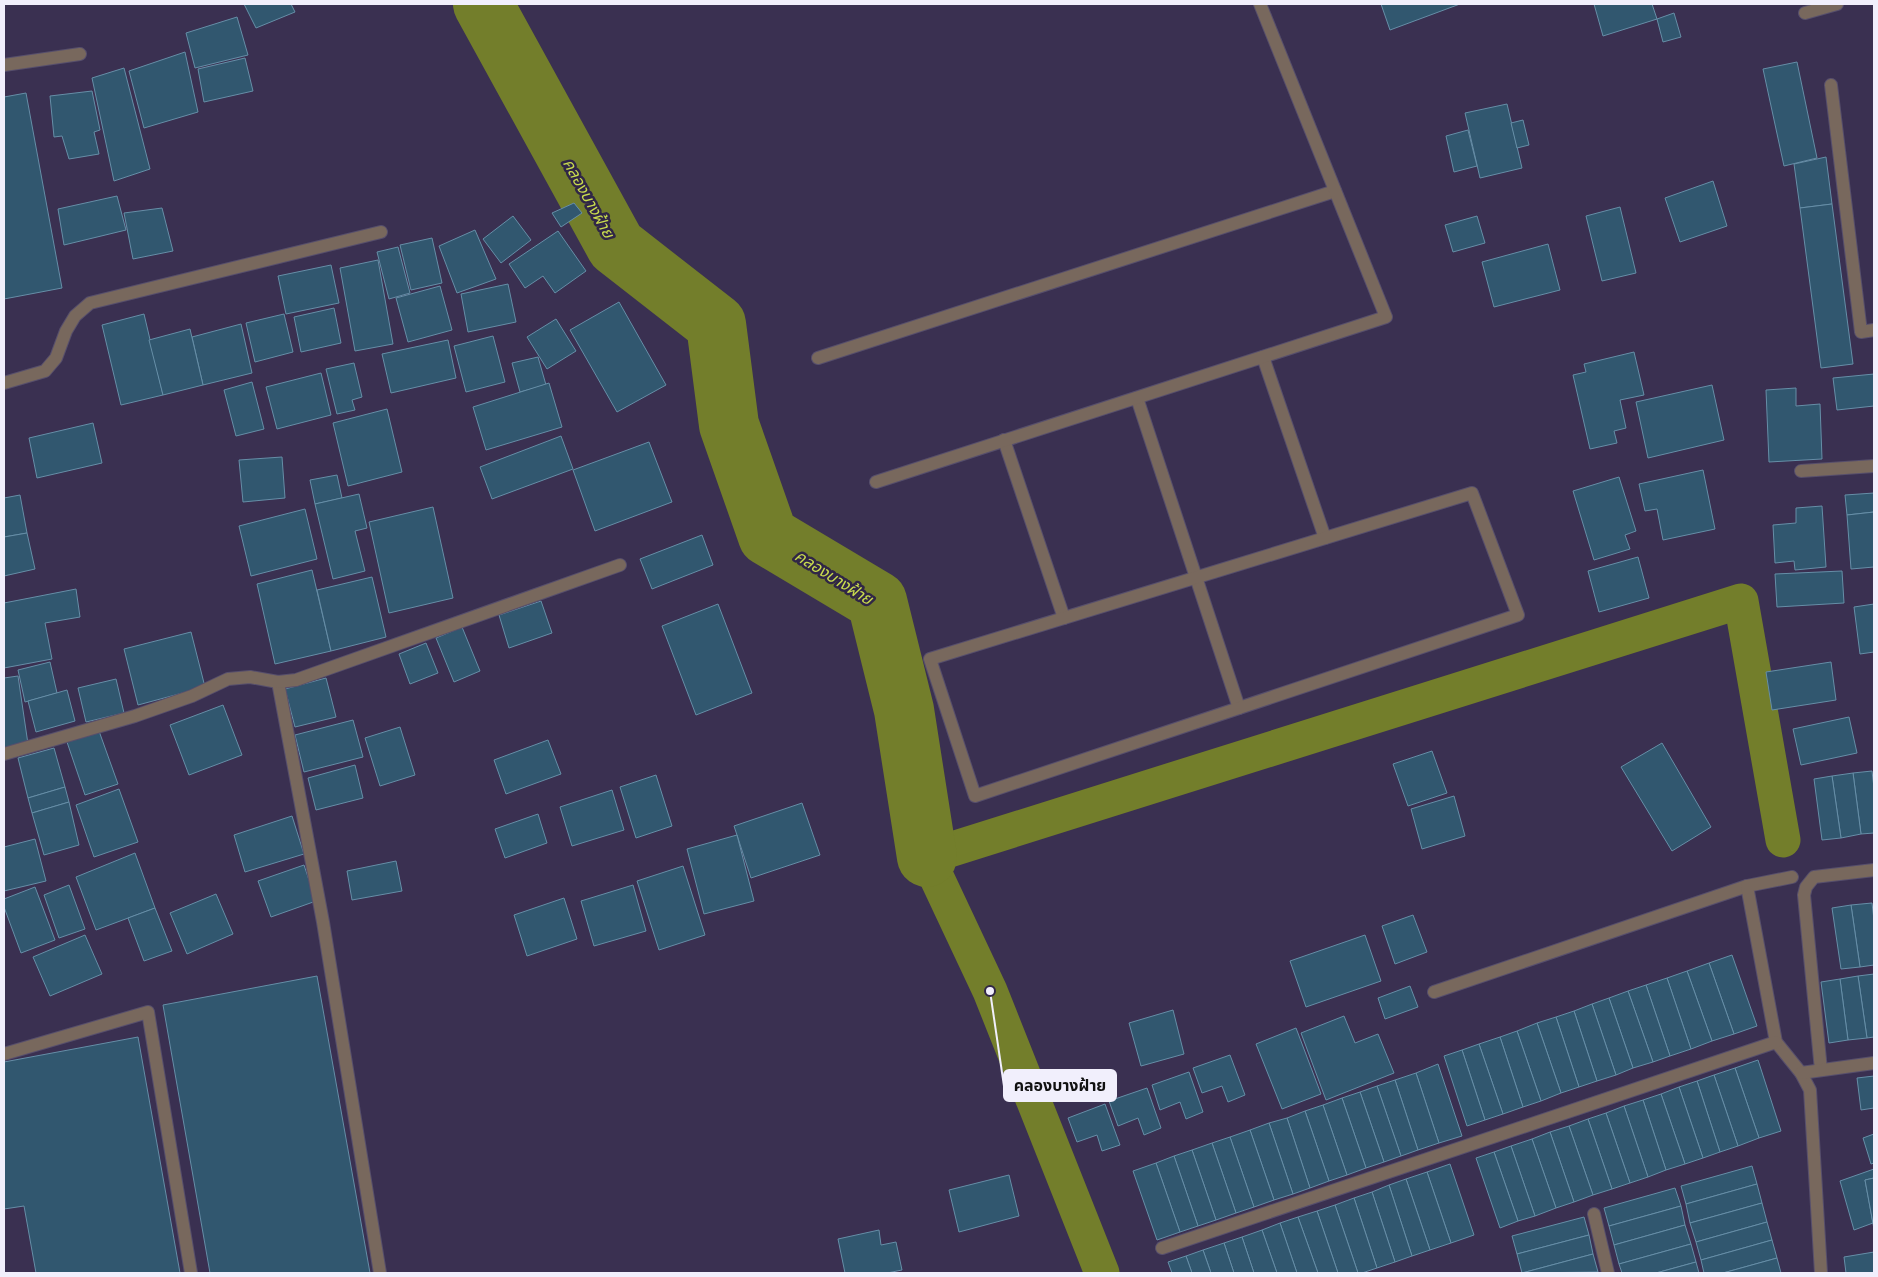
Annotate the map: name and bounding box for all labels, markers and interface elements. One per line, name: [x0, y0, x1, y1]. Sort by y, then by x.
water label: คลองบางฝ้าย: [556, 154, 621, 244]
water label: คลองบางฝ้าย: [790, 544, 878, 612]
callout: คลองบางฝ้าย: [1004, 1070, 1116, 1101]
text: คลองบางฝ้าย: [1014, 1074, 1106, 1098]

